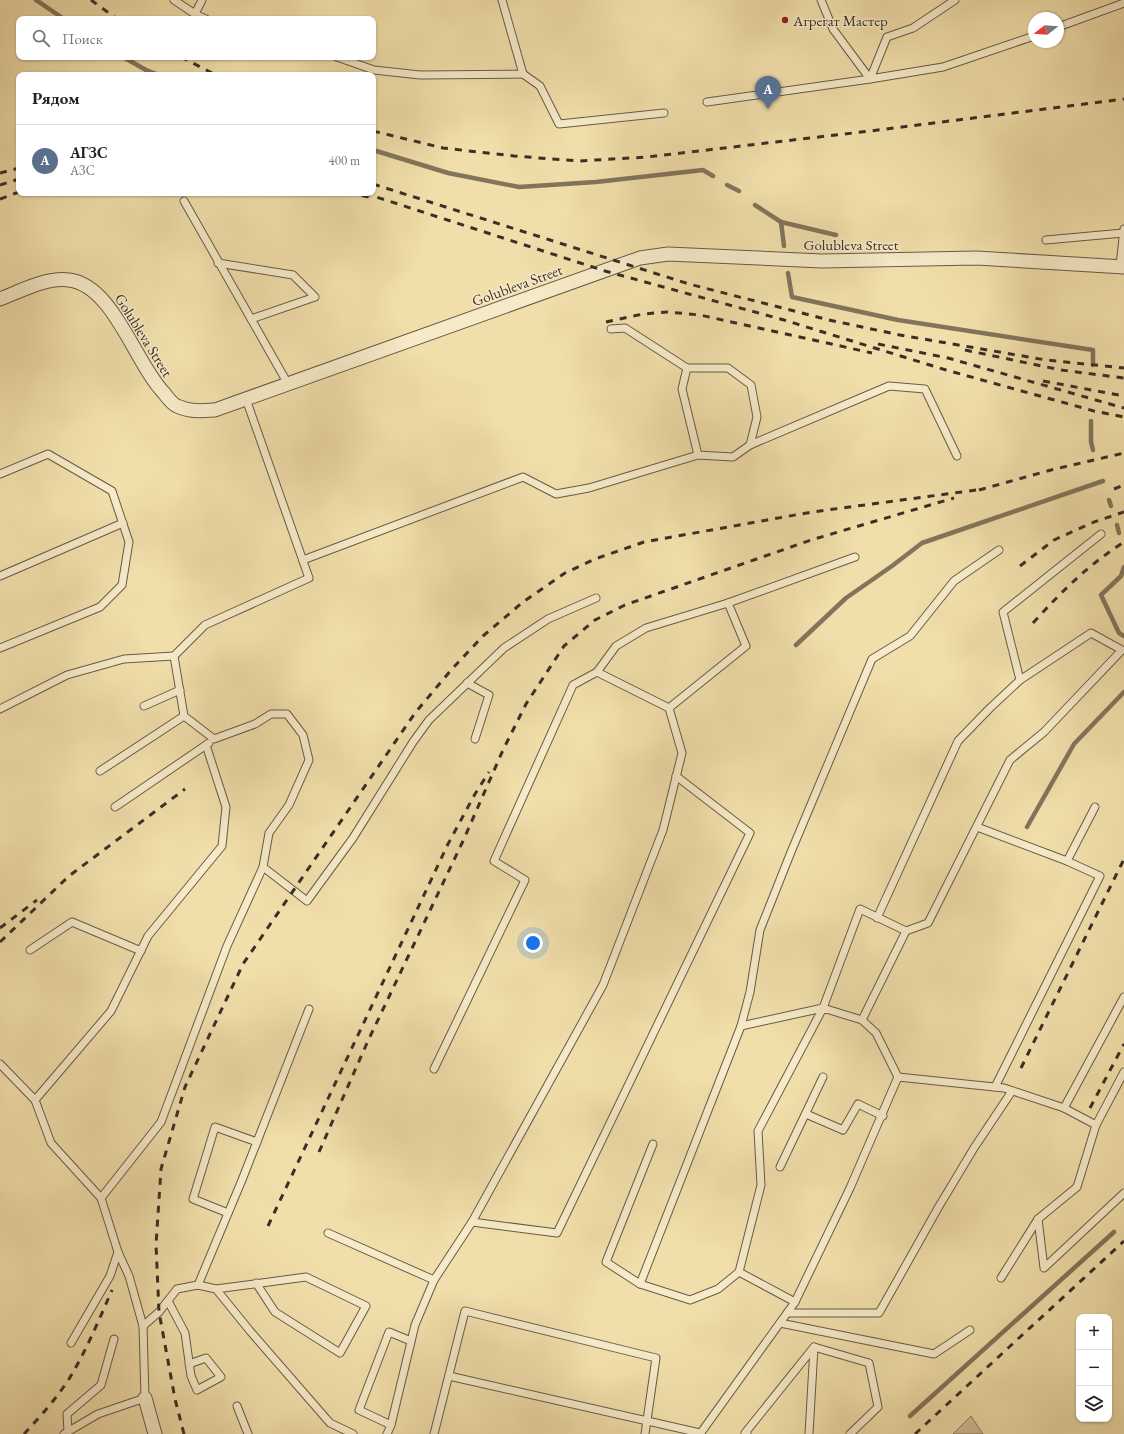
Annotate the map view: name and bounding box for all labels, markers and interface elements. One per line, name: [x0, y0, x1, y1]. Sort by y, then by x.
place label: Агрегат Мастер: [792, 11, 888, 30]
north arrow: [1028, 12, 1064, 48]
marker: Агрегат Мастер: [780, 15, 790, 25]
search box: [16, 16, 376, 60]
icon: search: [30, 27, 52, 49]
text: Поиск: [62, 29, 103, 48]
pin: A: [755, 76, 781, 109]
text: Рядом: [32, 87, 80, 109]
text: АГЗС: [70, 143, 108, 162]
text: A: [40, 152, 50, 169]
text: 400 m: [329, 152, 360, 169]
text: АЗС: [70, 162, 95, 179]
street label: Golubleva Street: [804, 235, 899, 254]
street label: Golubleva Street: [469, 260, 565, 310]
street label: Golubleva Street: [111, 290, 177, 381]
your location: [523, 933, 543, 953]
map controls: [1076, 1314, 1112, 1422]
button: +: [1076, 1314, 1112, 1350]
button: −: [1076, 1350, 1112, 1386]
button: layers: [1076, 1386, 1112, 1422]

